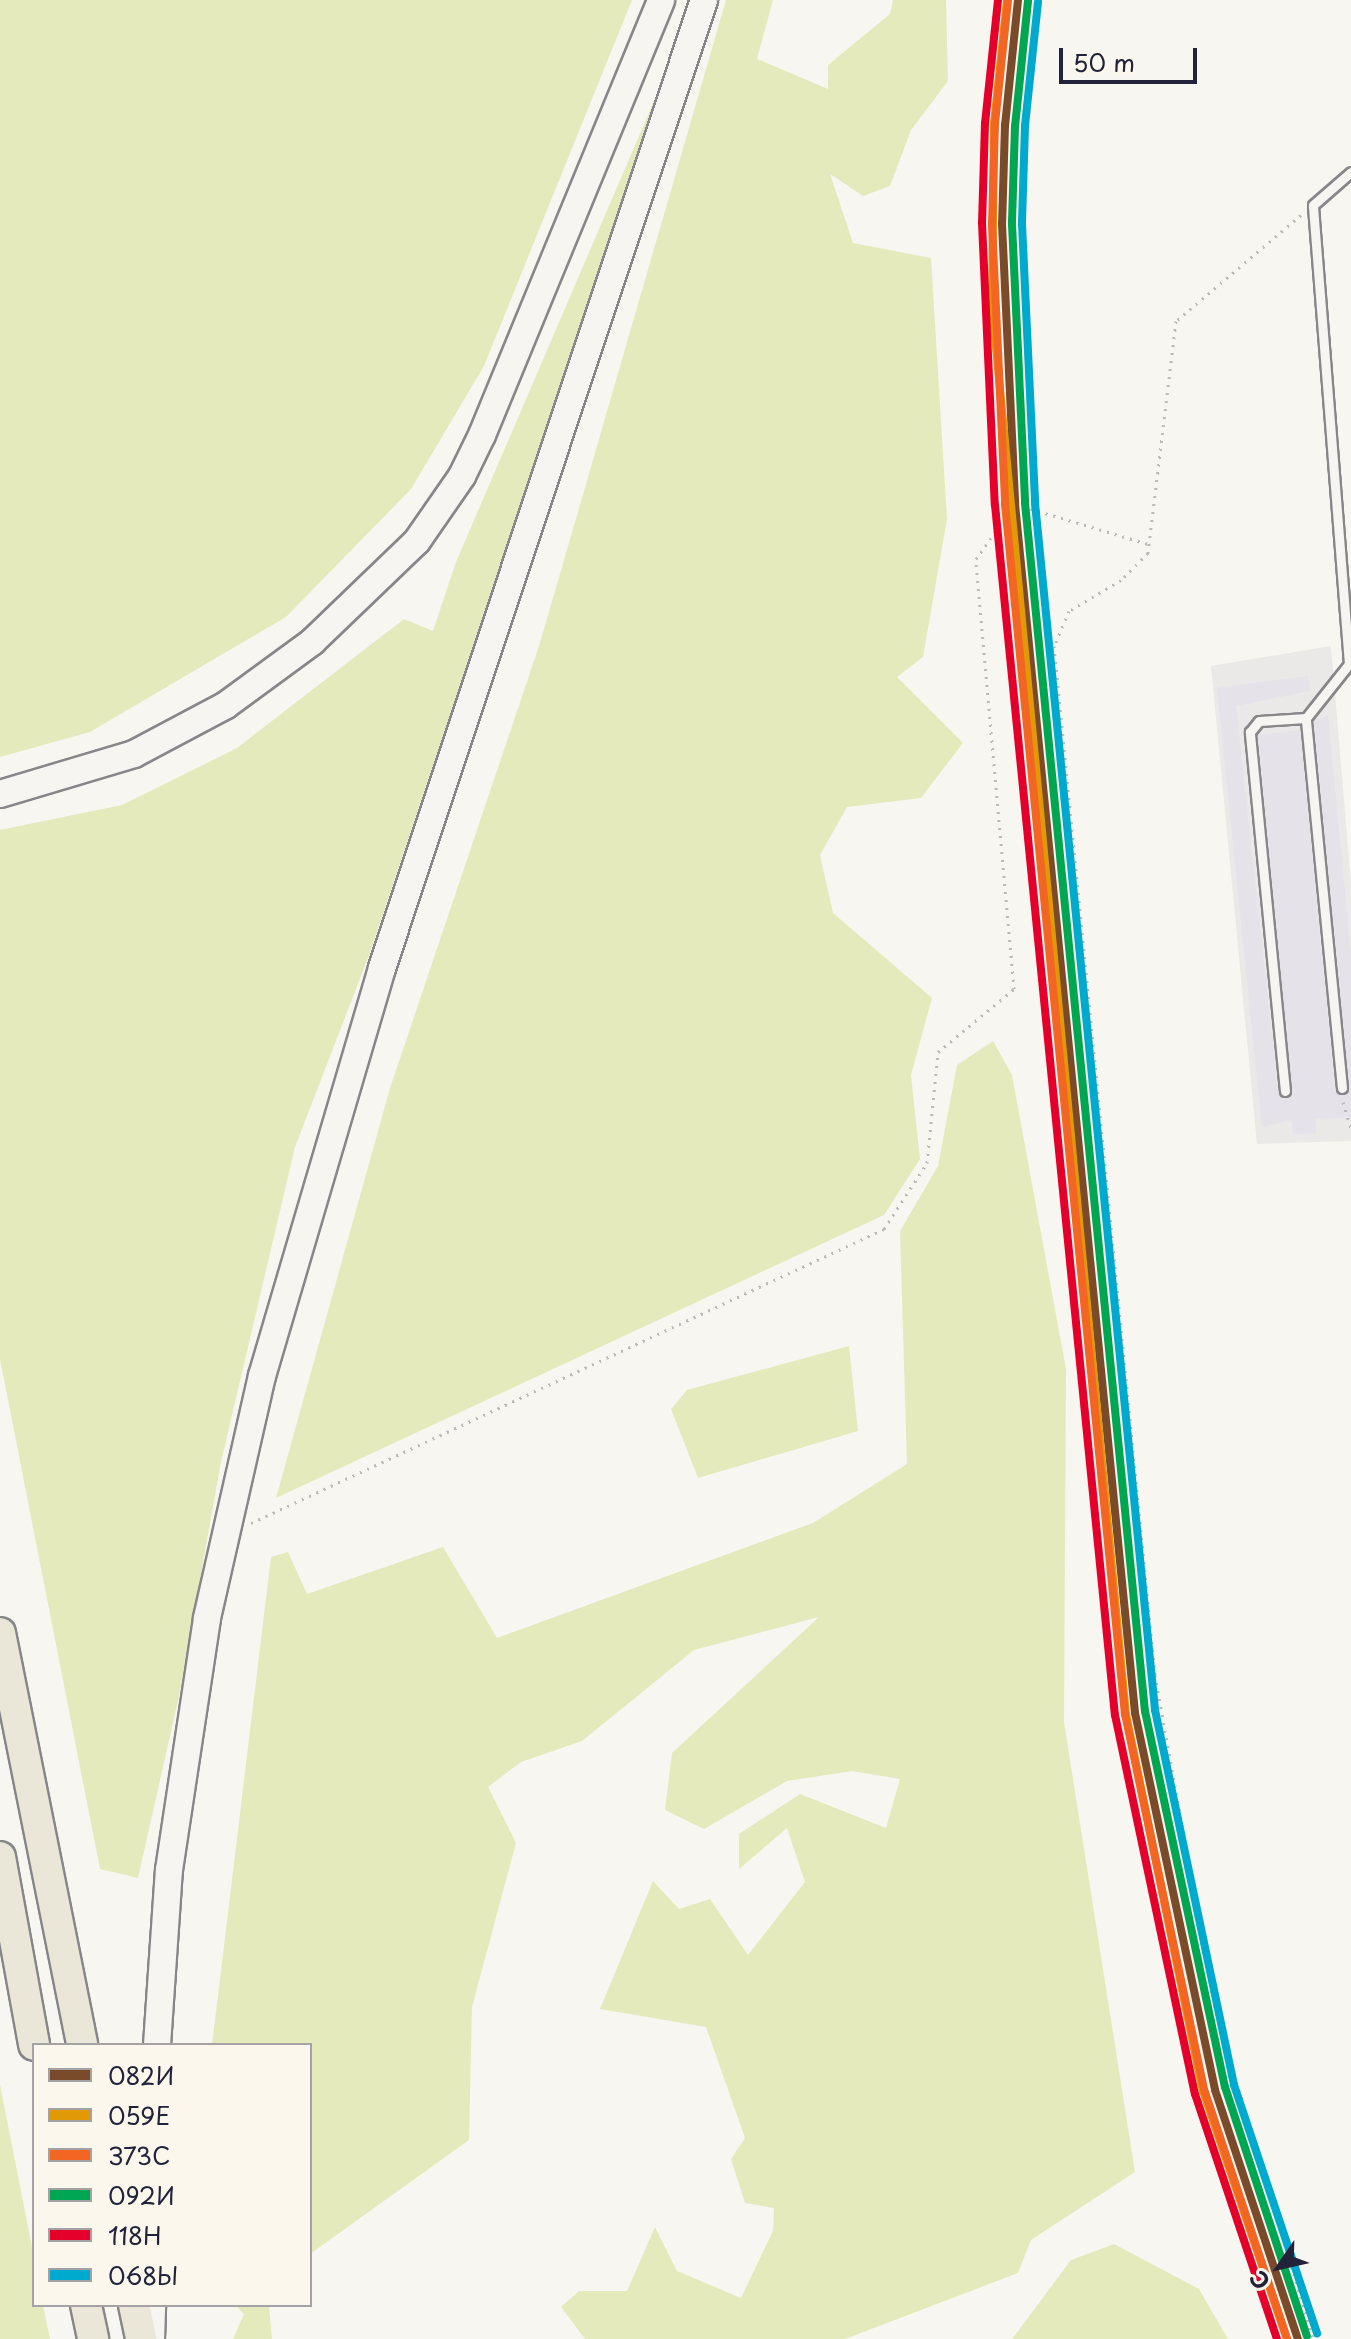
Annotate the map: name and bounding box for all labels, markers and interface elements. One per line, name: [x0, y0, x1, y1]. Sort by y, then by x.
scale bar: [1063, 32, 1201, 82]
text: 50 m: [1073, 44, 1135, 80]
legend: [32, 2043, 312, 2307]
text: 082И: [108, 2057, 174, 2093]
text: 059Е: [108, 2097, 170, 2133]
text: 373C: [108, 2137, 170, 2173]
text: 092И: [108, 2177, 175, 2213]
text: 118Н: [108, 2217, 162, 2253]
north arrow: [1239, 2227, 1319, 2307]
text: 068Ы: [108, 2257, 179, 2293]
text: С: [1240, 2265, 1277, 2297]

